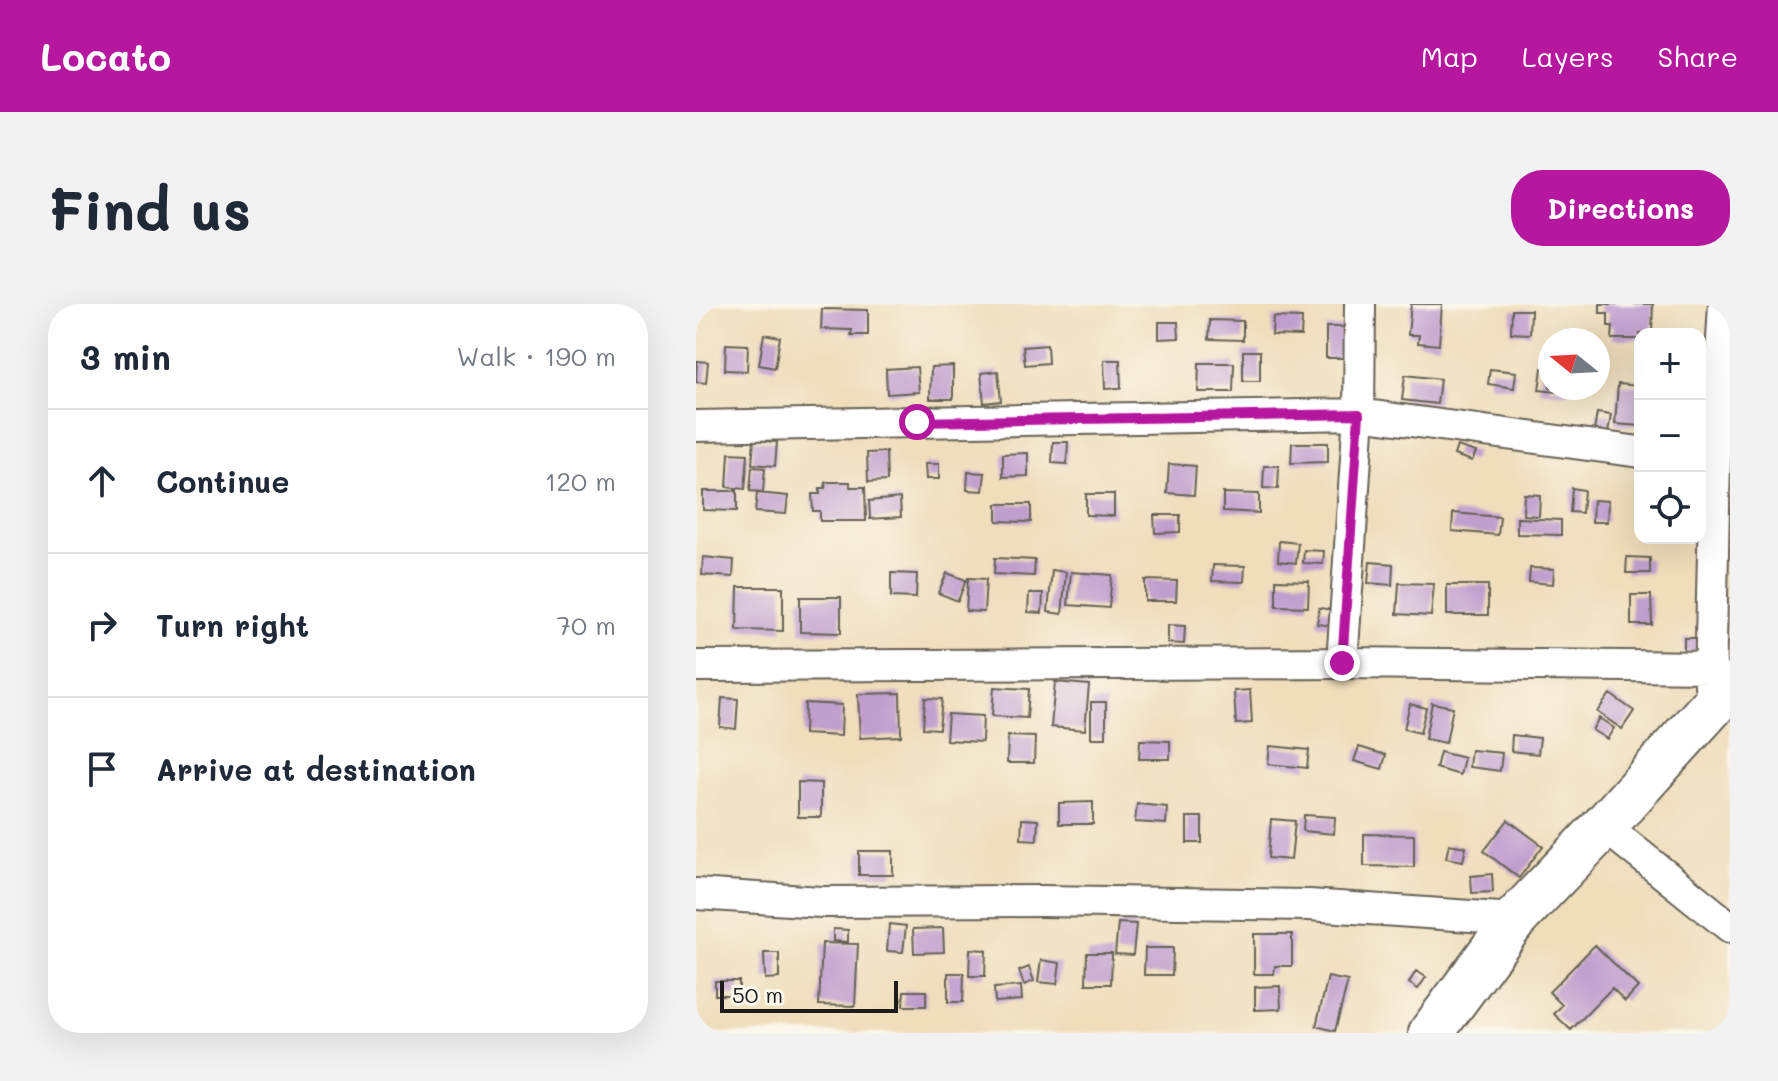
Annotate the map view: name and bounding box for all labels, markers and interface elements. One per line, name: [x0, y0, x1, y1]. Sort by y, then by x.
text: Locato: [40, 31, 171, 81]
text: Map: [1421, 38, 1478, 74]
text: Layers: [1522, 38, 1614, 74]
text: Share: [1658, 38, 1738, 74]
button: Directions: [1511, 170, 1730, 246]
text: Find us: [48, 172, 251, 245]
north arrow: [1538, 328, 1610, 400]
map controls: [1634, 328, 1706, 544]
button: +: [1634, 328, 1706, 400]
text: 3 min: [80, 334, 171, 379]
text: Walk · 190 m: [457, 339, 616, 373]
button: −: [1634, 400, 1706, 472]
route start: [899, 404, 935, 440]
icon: ahead: [80, 459, 124, 503]
text: Continue: [156, 461, 289, 501]
text: 120 m: [545, 464, 616, 498]
button: locate: [1634, 472, 1706, 544]
icon: right: [80, 603, 124, 647]
text: Turn right: [156, 605, 309, 645]
text: 70 m: [556, 608, 616, 642]
route end: [1324, 645, 1360, 681]
icon: arrive: [80, 747, 124, 791]
text: Arrive at destination: [156, 749, 476, 789]
scale bar: [720, 977, 898, 1013]
text: 50 m: [732, 980, 783, 1009]

